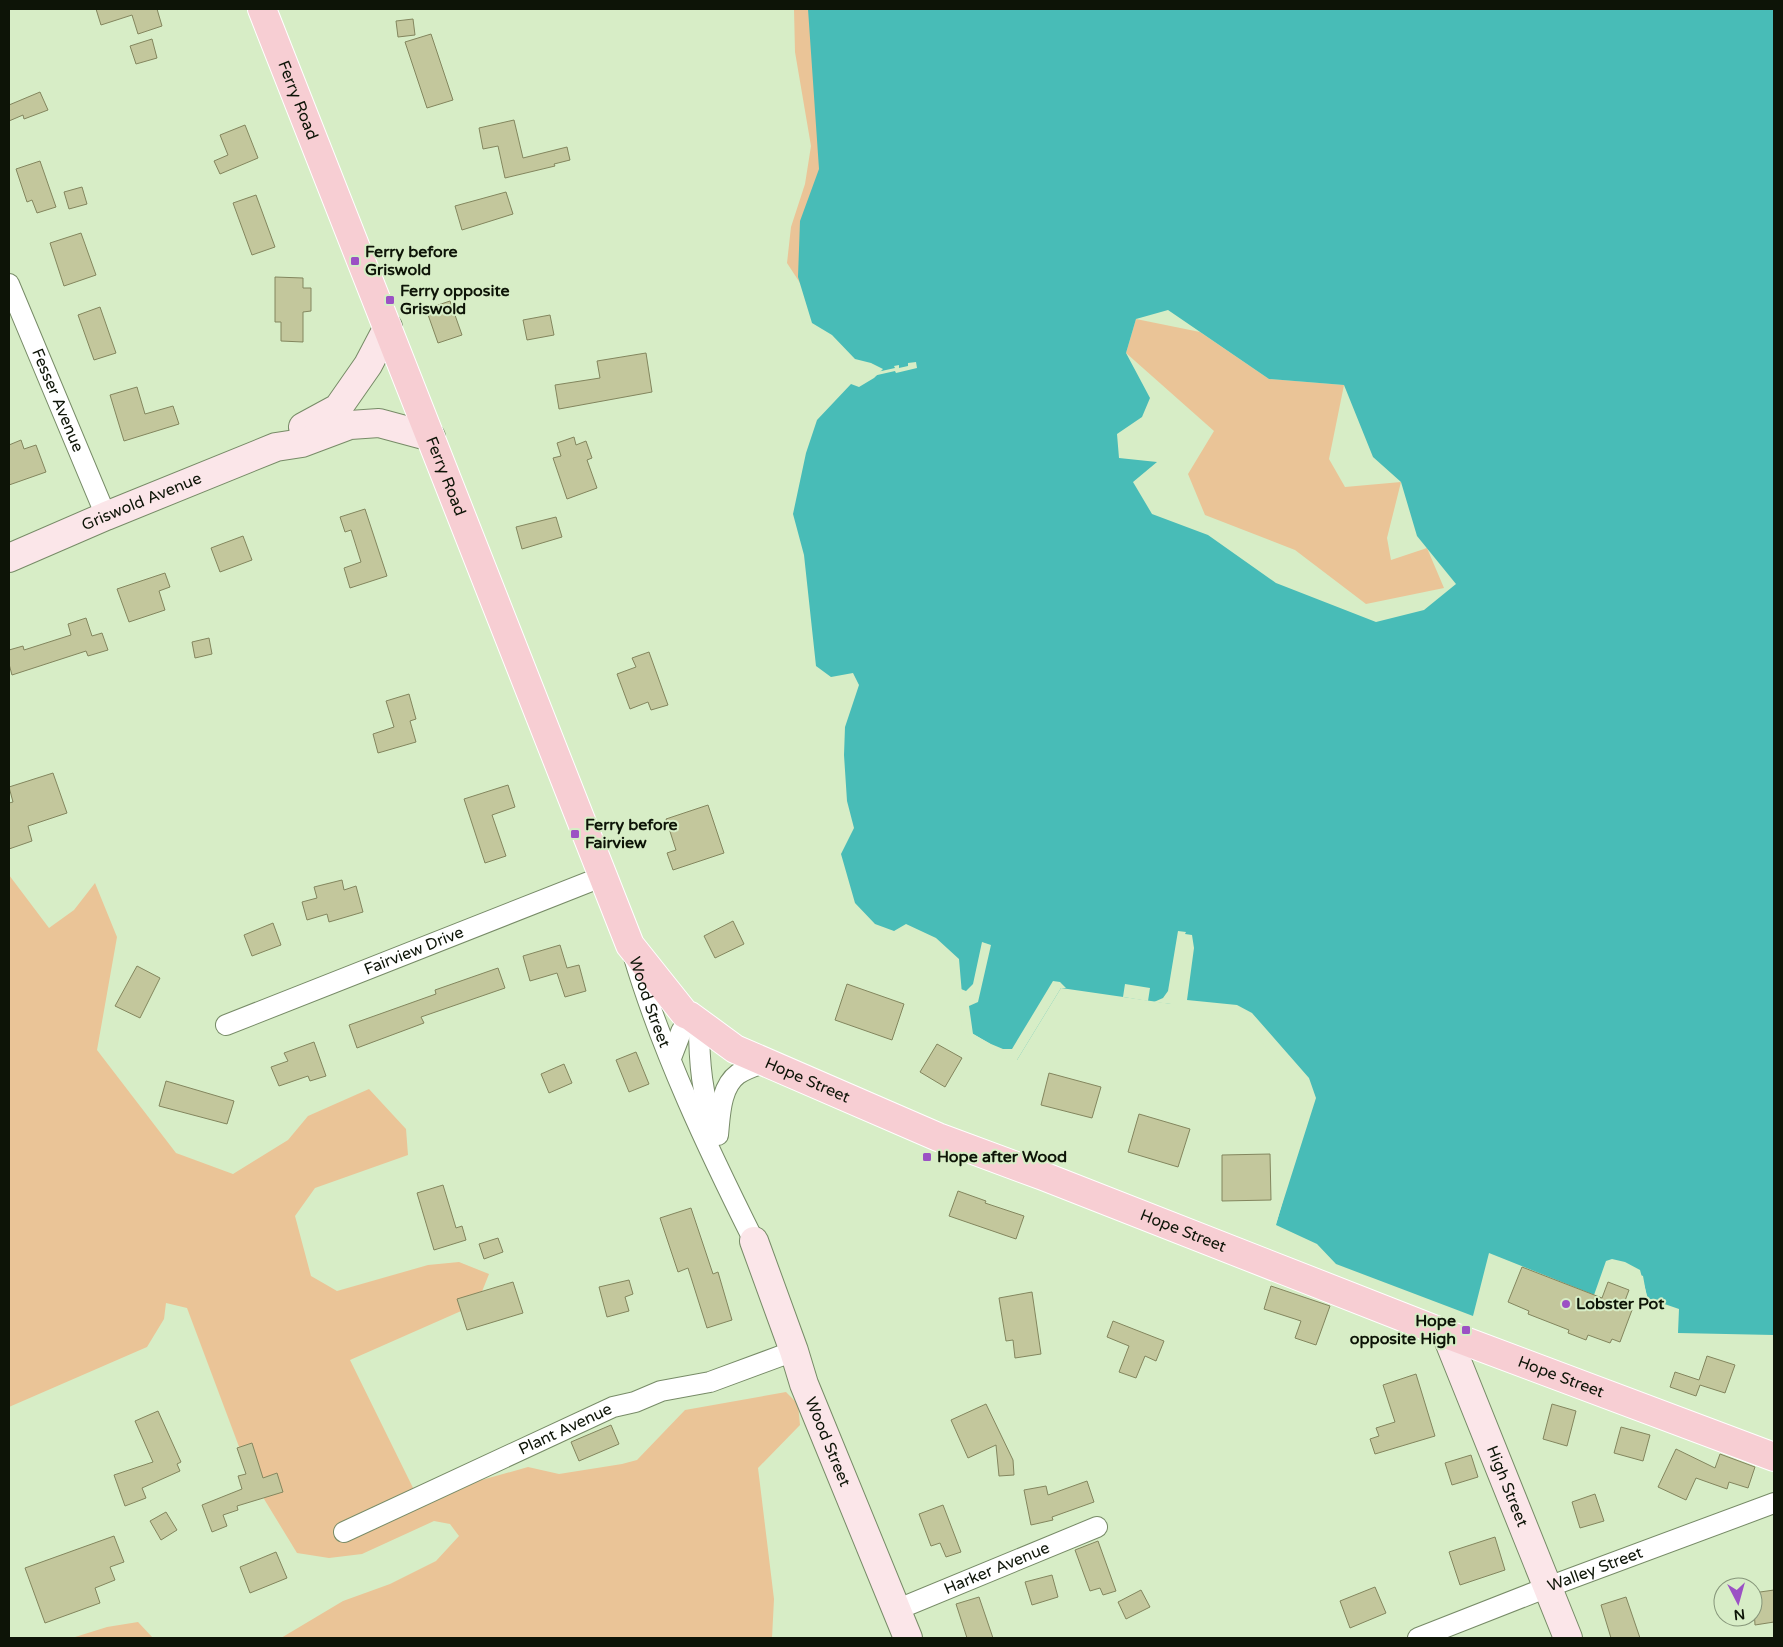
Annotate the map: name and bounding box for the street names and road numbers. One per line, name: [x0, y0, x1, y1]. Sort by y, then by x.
street label: Ferry Road: [273, 58, 322, 143]
street label: Fesser Avenue: [27, 346, 88, 455]
street label: Ferry Road: [421, 434, 470, 519]
street label: Griswold Avenue: [79, 468, 204, 535]
street label: Fairview Drive: [361, 922, 467, 980]
street label: Wood Street: [624, 954, 675, 1051]
street label: Hope Street: [762, 1053, 853, 1108]
street label: Hope Street: [1137, 1205, 1229, 1257]
street label: Hope Street: [1515, 1352, 1607, 1402]
street label: Wood Street: [800, 1394, 855, 1490]
street label: Plant Avenue: [515, 1399, 615, 1459]
street label: High Street: [1482, 1443, 1532, 1530]
street label: Harker Avenue: [941, 1538, 1053, 1599]
street label: Walley Street: [1545, 1543, 1646, 1596]

